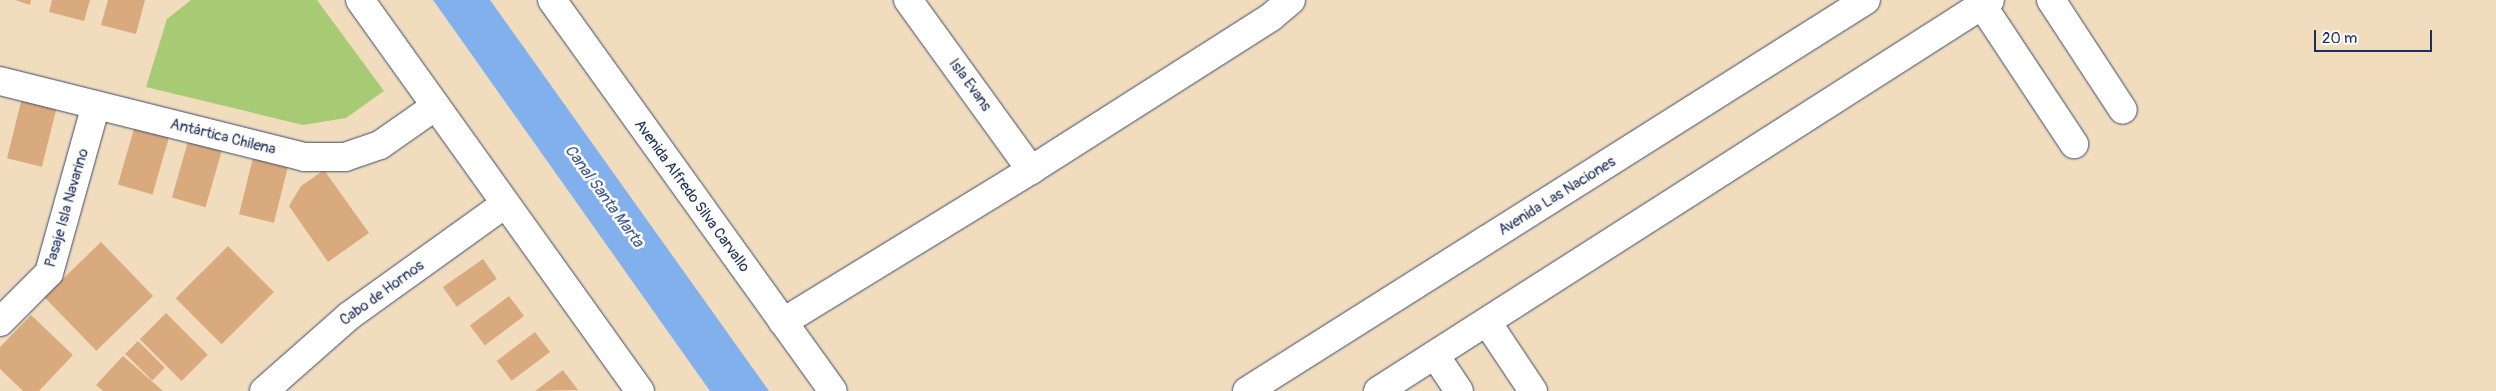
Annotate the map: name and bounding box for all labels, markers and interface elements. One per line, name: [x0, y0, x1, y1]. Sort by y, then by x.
scale bar: [2316, 20, 2434, 52]
text: 20 m: [2322, 29, 2357, 48]
street label: Isla Evans: [945, 55, 995, 115]
street label: Antártica Chilena: [168, 115, 278, 159]
street label: Avenida Alfredo Silva Carvallo: [631, 116, 753, 276]
water label: Canal Santa Marta: [560, 141, 648, 251]
street label: Pasaje Isla Navarino: [41, 147, 93, 269]
street label: Avenida Las Naciones: [1495, 153, 1619, 239]
street label: Cabo de Hornos: [336, 256, 428, 330]

